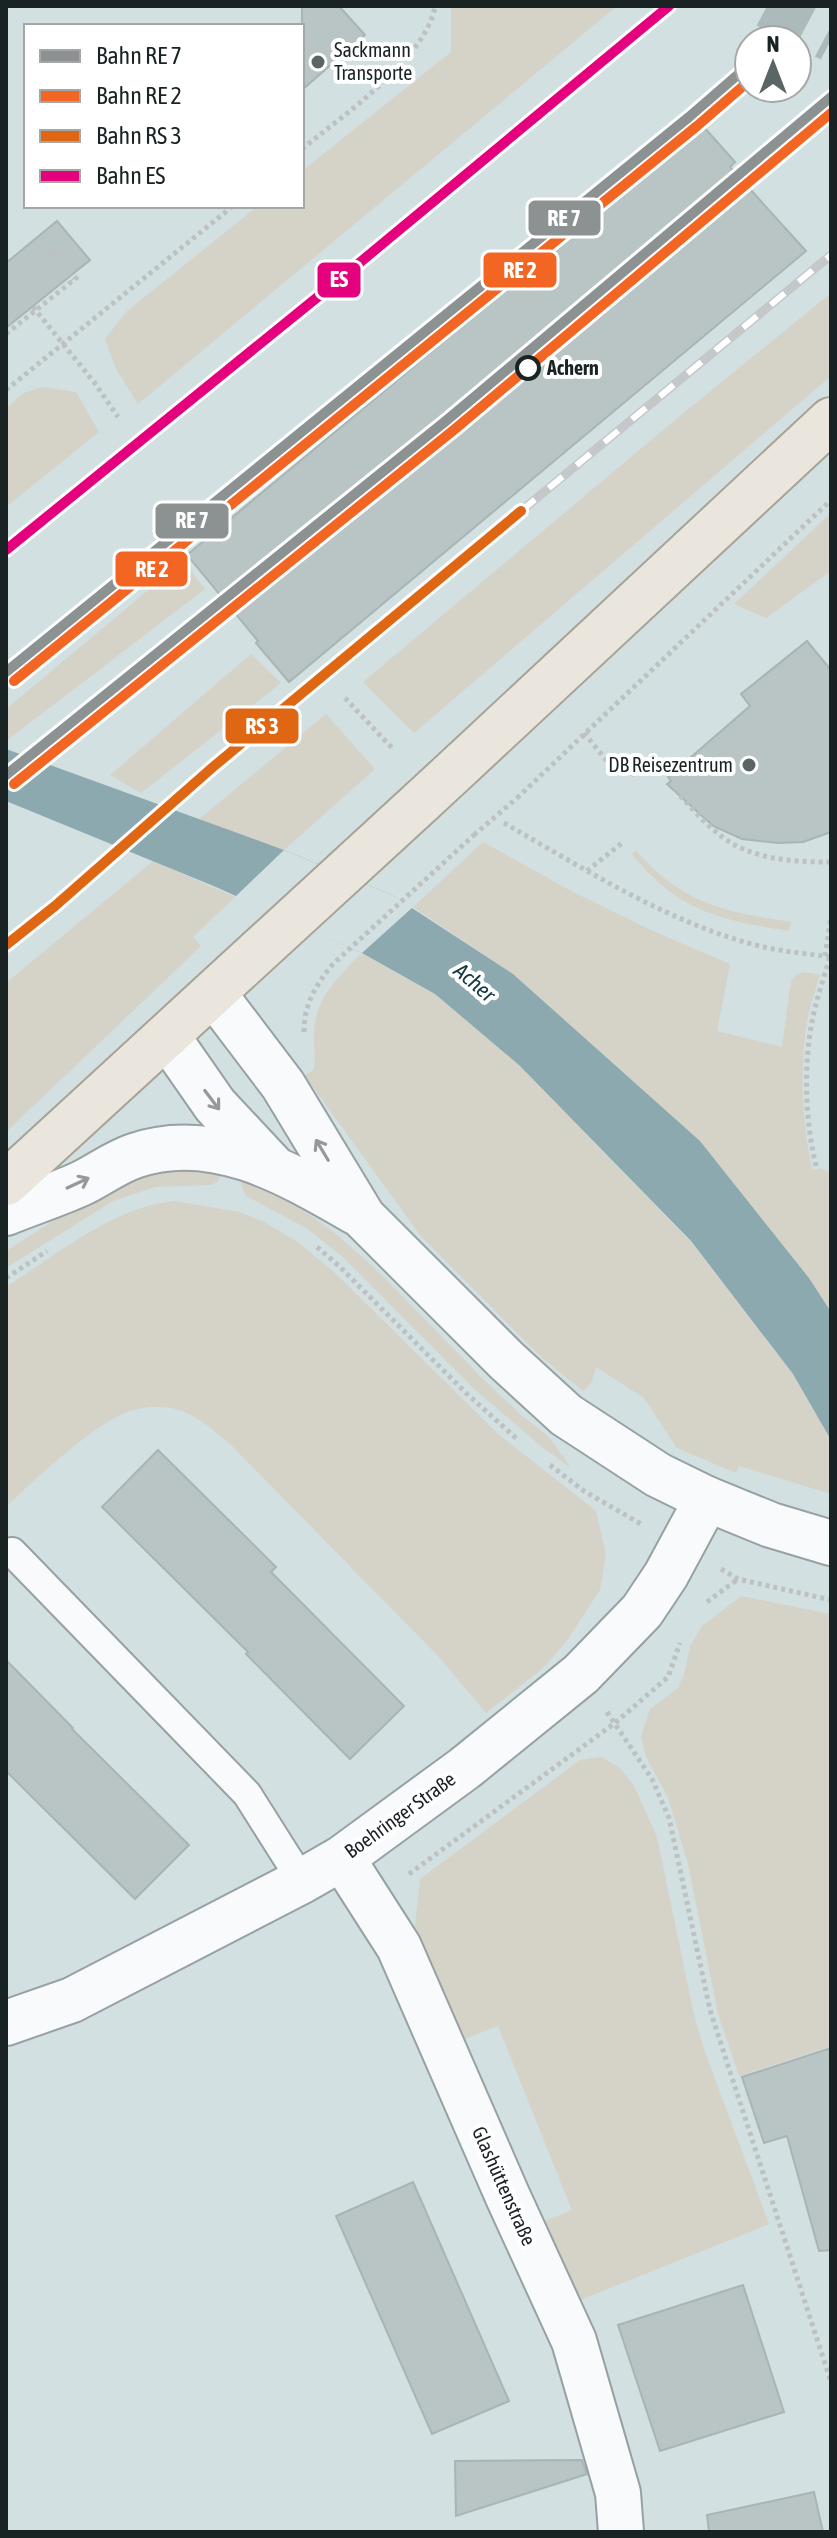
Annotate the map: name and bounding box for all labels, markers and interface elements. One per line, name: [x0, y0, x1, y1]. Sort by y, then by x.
legend: [24, 24, 304, 208]
north arrow: [733, 24, 813, 104]
text: N: [767, 31, 779, 57]
place label: Sackmann Transporte: [334, 38, 412, 84]
text: Bahn RE 7: [96, 42, 182, 69]
marker: Sackmann Transporte: [309, 53, 327, 71]
text: Bahn RE 2: [96, 82, 182, 109]
text: Bahn RS 3: [96, 122, 182, 149]
text: Bahn ES: [96, 162, 165, 189]
line badge: RE 7: [527, 199, 602, 237]
text: RE 7: [547, 205, 581, 231]
line badge: RE 2: [482, 251, 558, 289]
text: RE 2: [503, 257, 537, 283]
line badge: ES: [316, 261, 362, 299]
text: ES: [330, 266, 348, 292]
marker: Achern: [516, 356, 540, 380]
place label: Achern: [546, 356, 599, 379]
line badge: RE 7: [154, 502, 230, 540]
text: RE 7: [175, 507, 209, 533]
line badge: RE 2: [114, 550, 189, 588]
text: RE 2: [135, 556, 169, 582]
line badge: RS 3: [224, 707, 300, 745]
text: RS 3: [245, 713, 279, 739]
place label: DB Reisezentrum: [608, 753, 733, 776]
marker: DB Reisezentrum: [740, 756, 758, 774]
water label: Acher: [448, 956, 502, 1008]
one-way arrow: [204, 1089, 221, 1110]
one-way arrow: [314, 1139, 330, 1162]
one-way arrow: [66, 1175, 90, 1190]
street label: Boehringer Straße: [340, 1767, 460, 1862]
street label: Glashüttenstraße: [468, 2123, 541, 2249]

